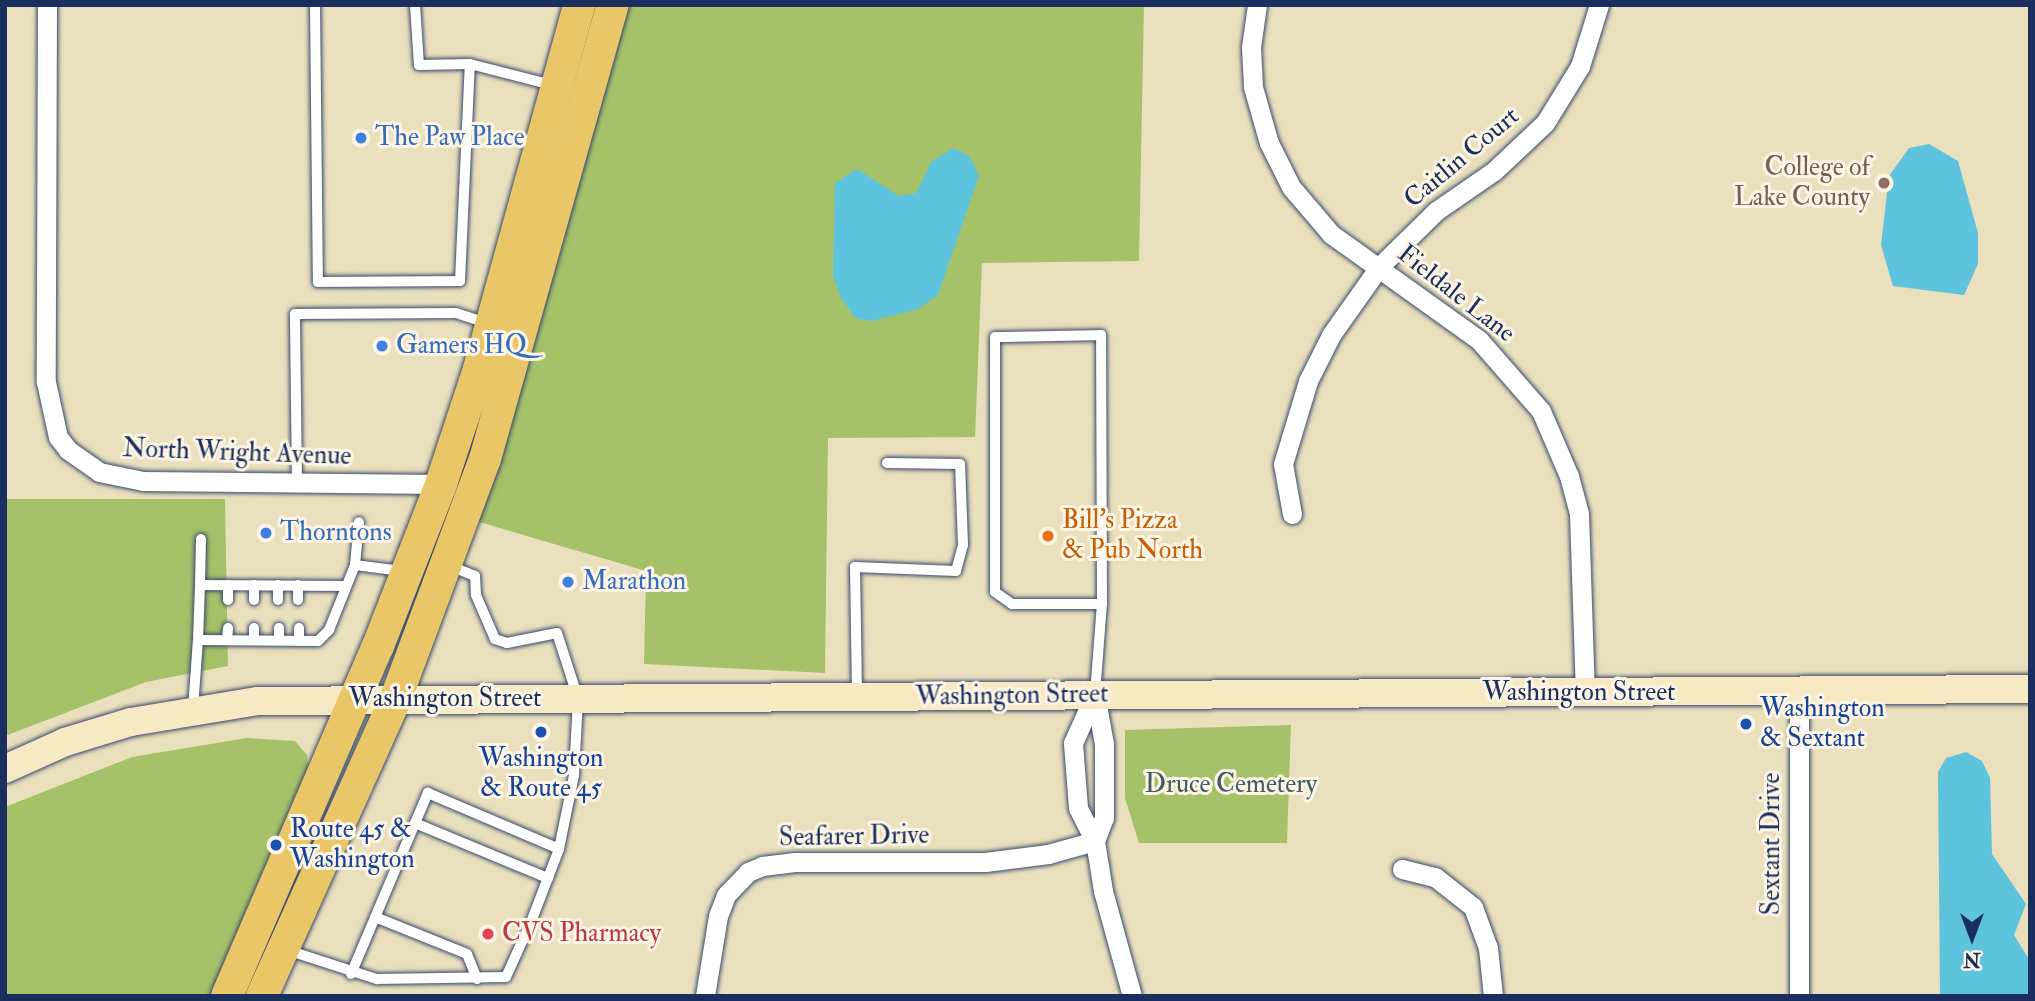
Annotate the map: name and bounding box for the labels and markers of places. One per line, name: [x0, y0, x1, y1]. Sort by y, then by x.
place label: The Paw Place: [375, 122, 525, 154]
marker: The Paw Place: [353, 130, 369, 146]
place label: College of Lake County: [1734, 152, 1870, 214]
marker: College of Lake County: [1876, 175, 1892, 191]
place label: Gamers HQ: [396, 330, 527, 362]
marker: Gamers HQ: [374, 338, 390, 354]
place label: Bill's Pizza & Pub North: [1062, 505, 1203, 566]
place label: Thorntons: [280, 517, 392, 549]
marker: Thorntons: [258, 525, 274, 541]
marker: Bill's Pizza & Pub North: [1040, 528, 1056, 544]
place label: Marathon: [582, 566, 686, 598]
marker: Marathon: [560, 574, 576, 590]
place label: Washington & Sextant: [1760, 693, 1885, 754]
marker: Washington & Sextant: [1738, 716, 1754, 732]
marker: Washington & Route 45: [533, 724, 549, 740]
place label: Washington & Route 45: [479, 743, 603, 804]
place label: Route 45 & Washington: [290, 814, 415, 876]
marker: Route 45 & Washington: [268, 837, 284, 853]
place label: CVS Pharmacy: [502, 918, 661, 950]
marker: CVS Pharmacy: [480, 926, 496, 942]

